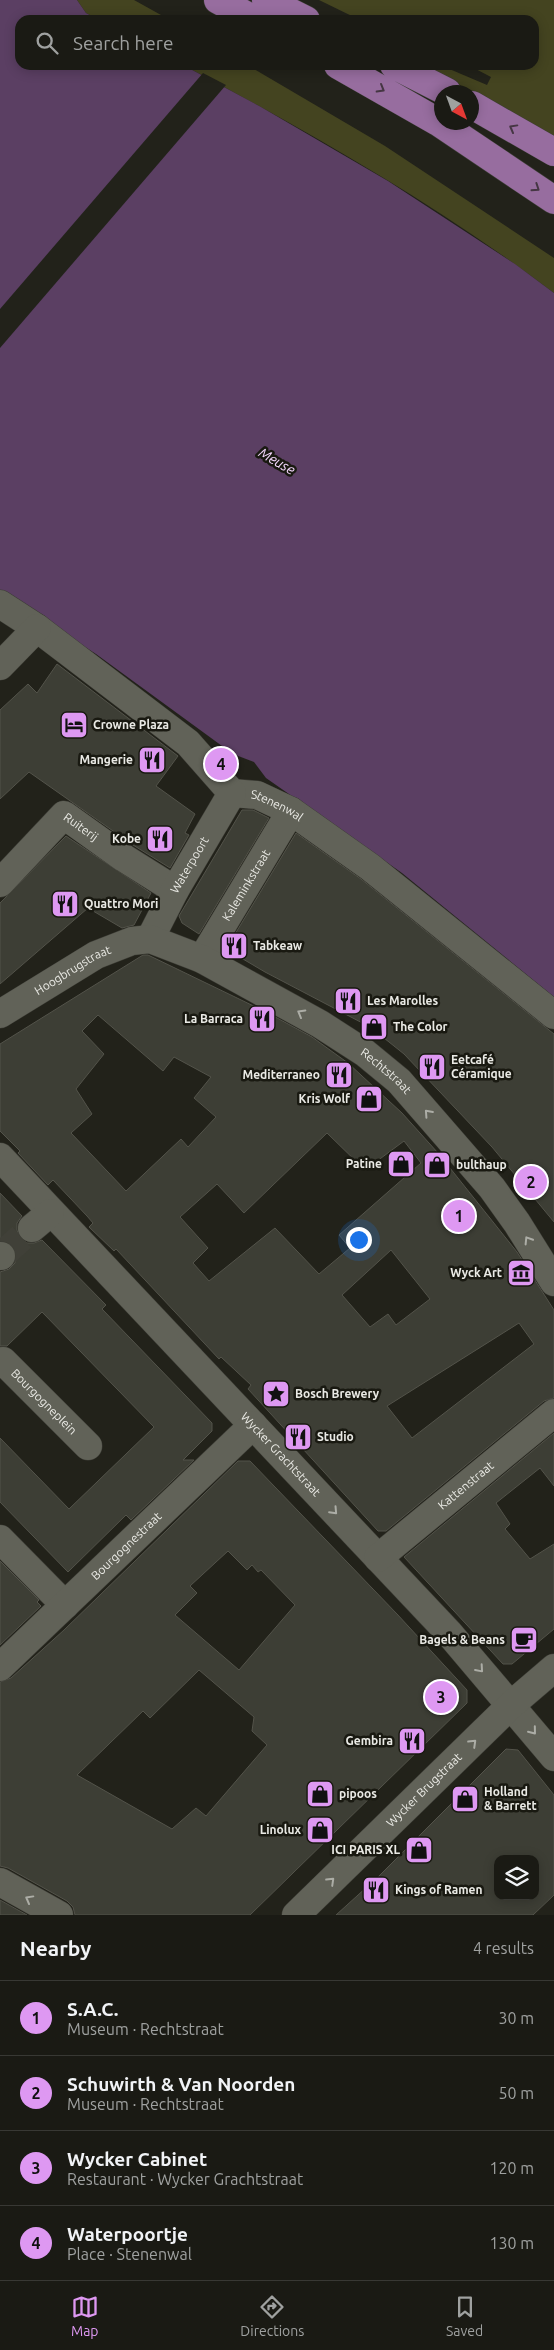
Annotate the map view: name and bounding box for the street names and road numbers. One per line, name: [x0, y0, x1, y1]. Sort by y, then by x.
street label: Stenenwal: [251, 788, 306, 823]
street label: Ruiterij: [61, 810, 101, 843]
street label: Waterpoort: [168, 834, 211, 895]
street label: Kaleminkstraat: [219, 847, 272, 923]
street label: Hoogbrugstraat: [32, 943, 113, 997]
street label: Rechtstraat: [359, 1045, 414, 1096]
street label: Bourgogneplein: [9, 1366, 80, 1437]
street label: Wycker Grachtstraat: [239, 1410, 324, 1499]
street label: Kattenstraat: [435, 1458, 496, 1512]
street label: Bourgognestraat: [88, 1509, 164, 1582]
street label: Wycker Brugstraat: [383, 1750, 464, 1829]

